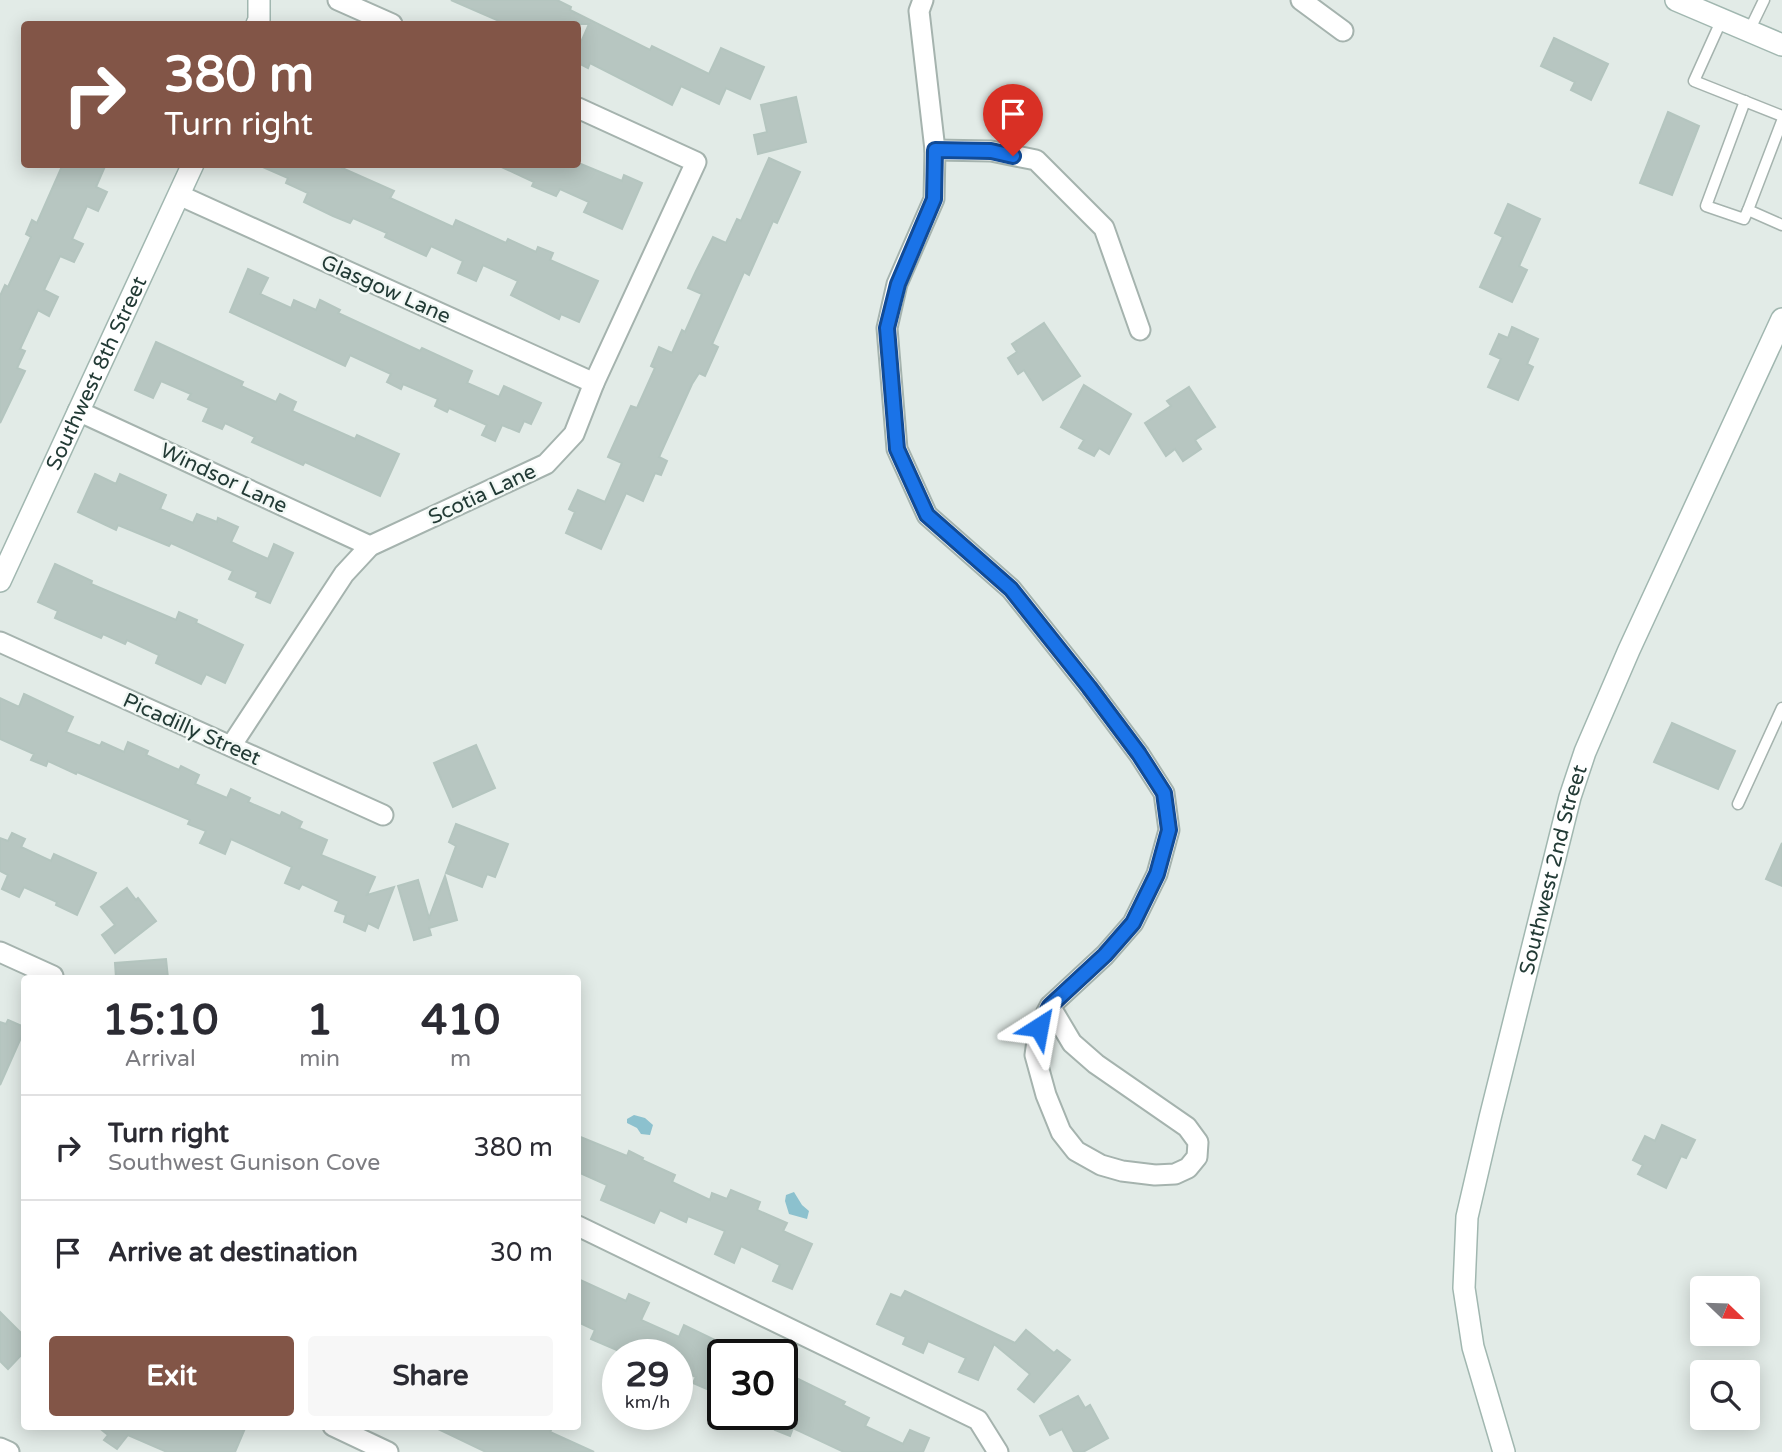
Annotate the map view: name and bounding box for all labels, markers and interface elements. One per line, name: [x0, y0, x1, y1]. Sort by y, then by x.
text: 380 m: [164, 46, 314, 105]
icon: right: [49, 49, 140, 140]
pin: [983, 84, 1043, 156]
icon: arrive: [994, 95, 1032, 133]
text: Turn right: [164, 106, 313, 144]
street label: Glasgow Lane: [317, 250, 455, 329]
street label: Southwest 8th Street: [41, 273, 152, 474]
street label: Windsor Lane: [156, 438, 291, 519]
street label: Scotia Lane: [424, 459, 540, 530]
street label: Picadilly Street: [119, 688, 264, 771]
street label: Southwest 2nd Street: [1514, 762, 1593, 977]
position arrow: [1002, 990, 1076, 1064]
text: 15:10: [102, 995, 218, 1046]
text: 1: [306, 995, 333, 1046]
text: 410: [421, 995, 500, 1046]
text: Arrival: [125, 1045, 196, 1073]
text: min: [299, 1045, 340, 1073]
text: m: [450, 1045, 471, 1073]
text: Turn right: [108, 1118, 229, 1149]
icon: right: [49, 1129, 87, 1167]
text: 380 m: [473, 1132, 553, 1163]
text: Southwest Gunison Cove: [108, 1149, 380, 1177]
icon: arrive: [49, 1234, 87, 1272]
text: Arrive at destination: [108, 1237, 358, 1268]
text: 30 m: [490, 1237, 553, 1268]
north arrow: [1690, 1276, 1760, 1346]
map controls: [1690, 1276, 1760, 1430]
button: Exit: [49, 1336, 294, 1416]
button: Share: [308, 1336, 553, 1416]
speed limit sign: 30: [707, 1339, 798, 1430]
text: 29: [626, 1354, 669, 1396]
button: search: [1690, 1360, 1760, 1430]
text: km/h: [625, 1391, 670, 1413]

